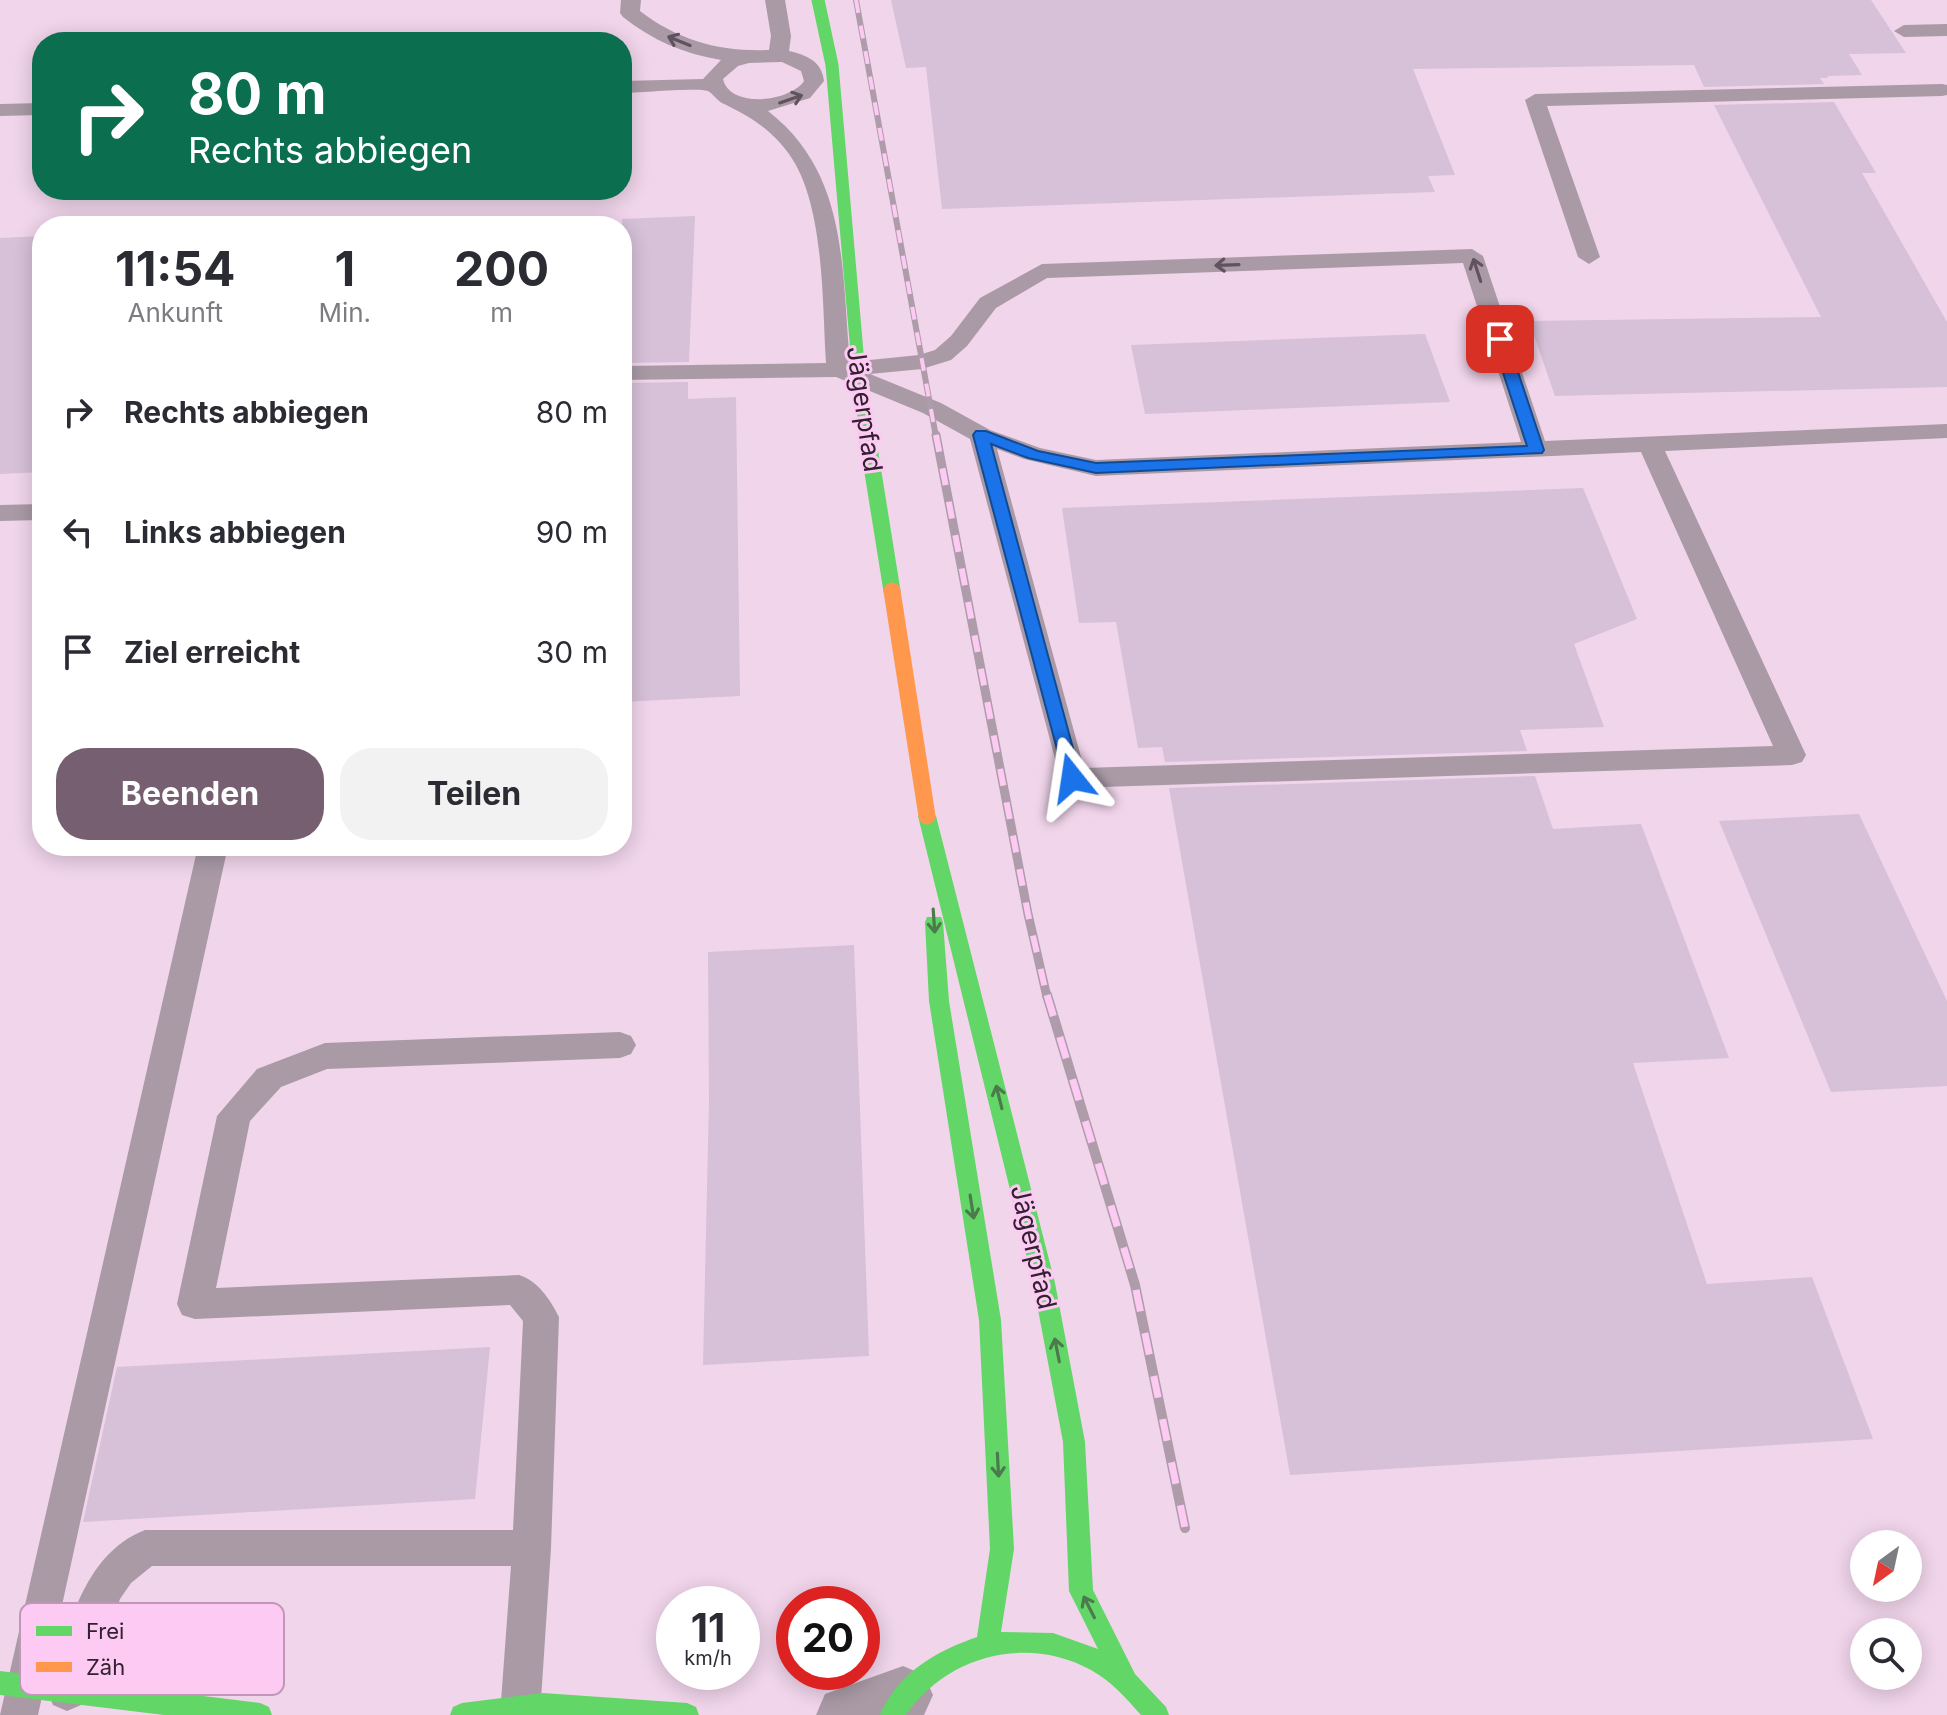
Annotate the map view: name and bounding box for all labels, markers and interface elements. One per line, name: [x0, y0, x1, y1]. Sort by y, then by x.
one-way arrow: [667, 33, 692, 48]
text: 80 m: [188, 60, 327, 128]
icon: right: [56, 64, 160, 168]
one-way arrow: [778, 90, 803, 105]
text: Rechts abbiegen: [188, 128, 472, 172]
text: 11:54: [115, 239, 236, 298]
text: 1: [334, 239, 355, 298]
text: 200: [454, 239, 549, 298]
one-way arrow: [1214, 257, 1241, 272]
one-way arrow: [1468, 257, 1483, 282]
text: Ankunft: [127, 297, 223, 328]
text: Min.: [318, 297, 371, 328]
text: m: [490, 297, 513, 328]
pin: [1466, 305, 1534, 373]
icon: arrive: [1478, 317, 1522, 361]
street label: Jägerpfad: [841, 344, 889, 474]
icon: right: [56, 390, 100, 434]
text: Rechts abbiegen: [124, 394, 369, 430]
text: 80 m: [536, 394, 608, 430]
icon: left: [56, 510, 100, 554]
text: Links abbiegen: [124, 514, 346, 550]
text: 90 m: [536, 514, 608, 550]
icon: arrive: [56, 630, 100, 674]
text: Ziel erreicht: [124, 634, 300, 670]
text: 30 m: [536, 634, 608, 670]
position arrow: [1030, 736, 1114, 820]
button: Beenden: [56, 748, 324, 840]
button: Teilen: [340, 748, 608, 840]
one-way arrow: [927, 908, 942, 934]
one-way arrow: [991, 1085, 1006, 1110]
street label: Jägerpfad: [1005, 1182, 1063, 1312]
one-way arrow: [966, 1194, 981, 1219]
one-way arrow: [1048, 1338, 1063, 1364]
one-way arrow: [991, 1451, 1006, 1478]
north arrow: [1850, 1530, 1922, 1602]
map controls: [1850, 1530, 1922, 1690]
speed limit sign: 20: [776, 1586, 880, 1690]
one-way arrow: [1081, 1595, 1096, 1619]
legend: [20, 1603, 284, 1695]
text: 11: [691, 1603, 725, 1652]
text: Frei: [86, 1618, 124, 1644]
button: search: [1850, 1618, 1922, 1690]
text: km/h: [684, 1646, 732, 1670]
text: Zäh: [86, 1654, 125, 1680]

